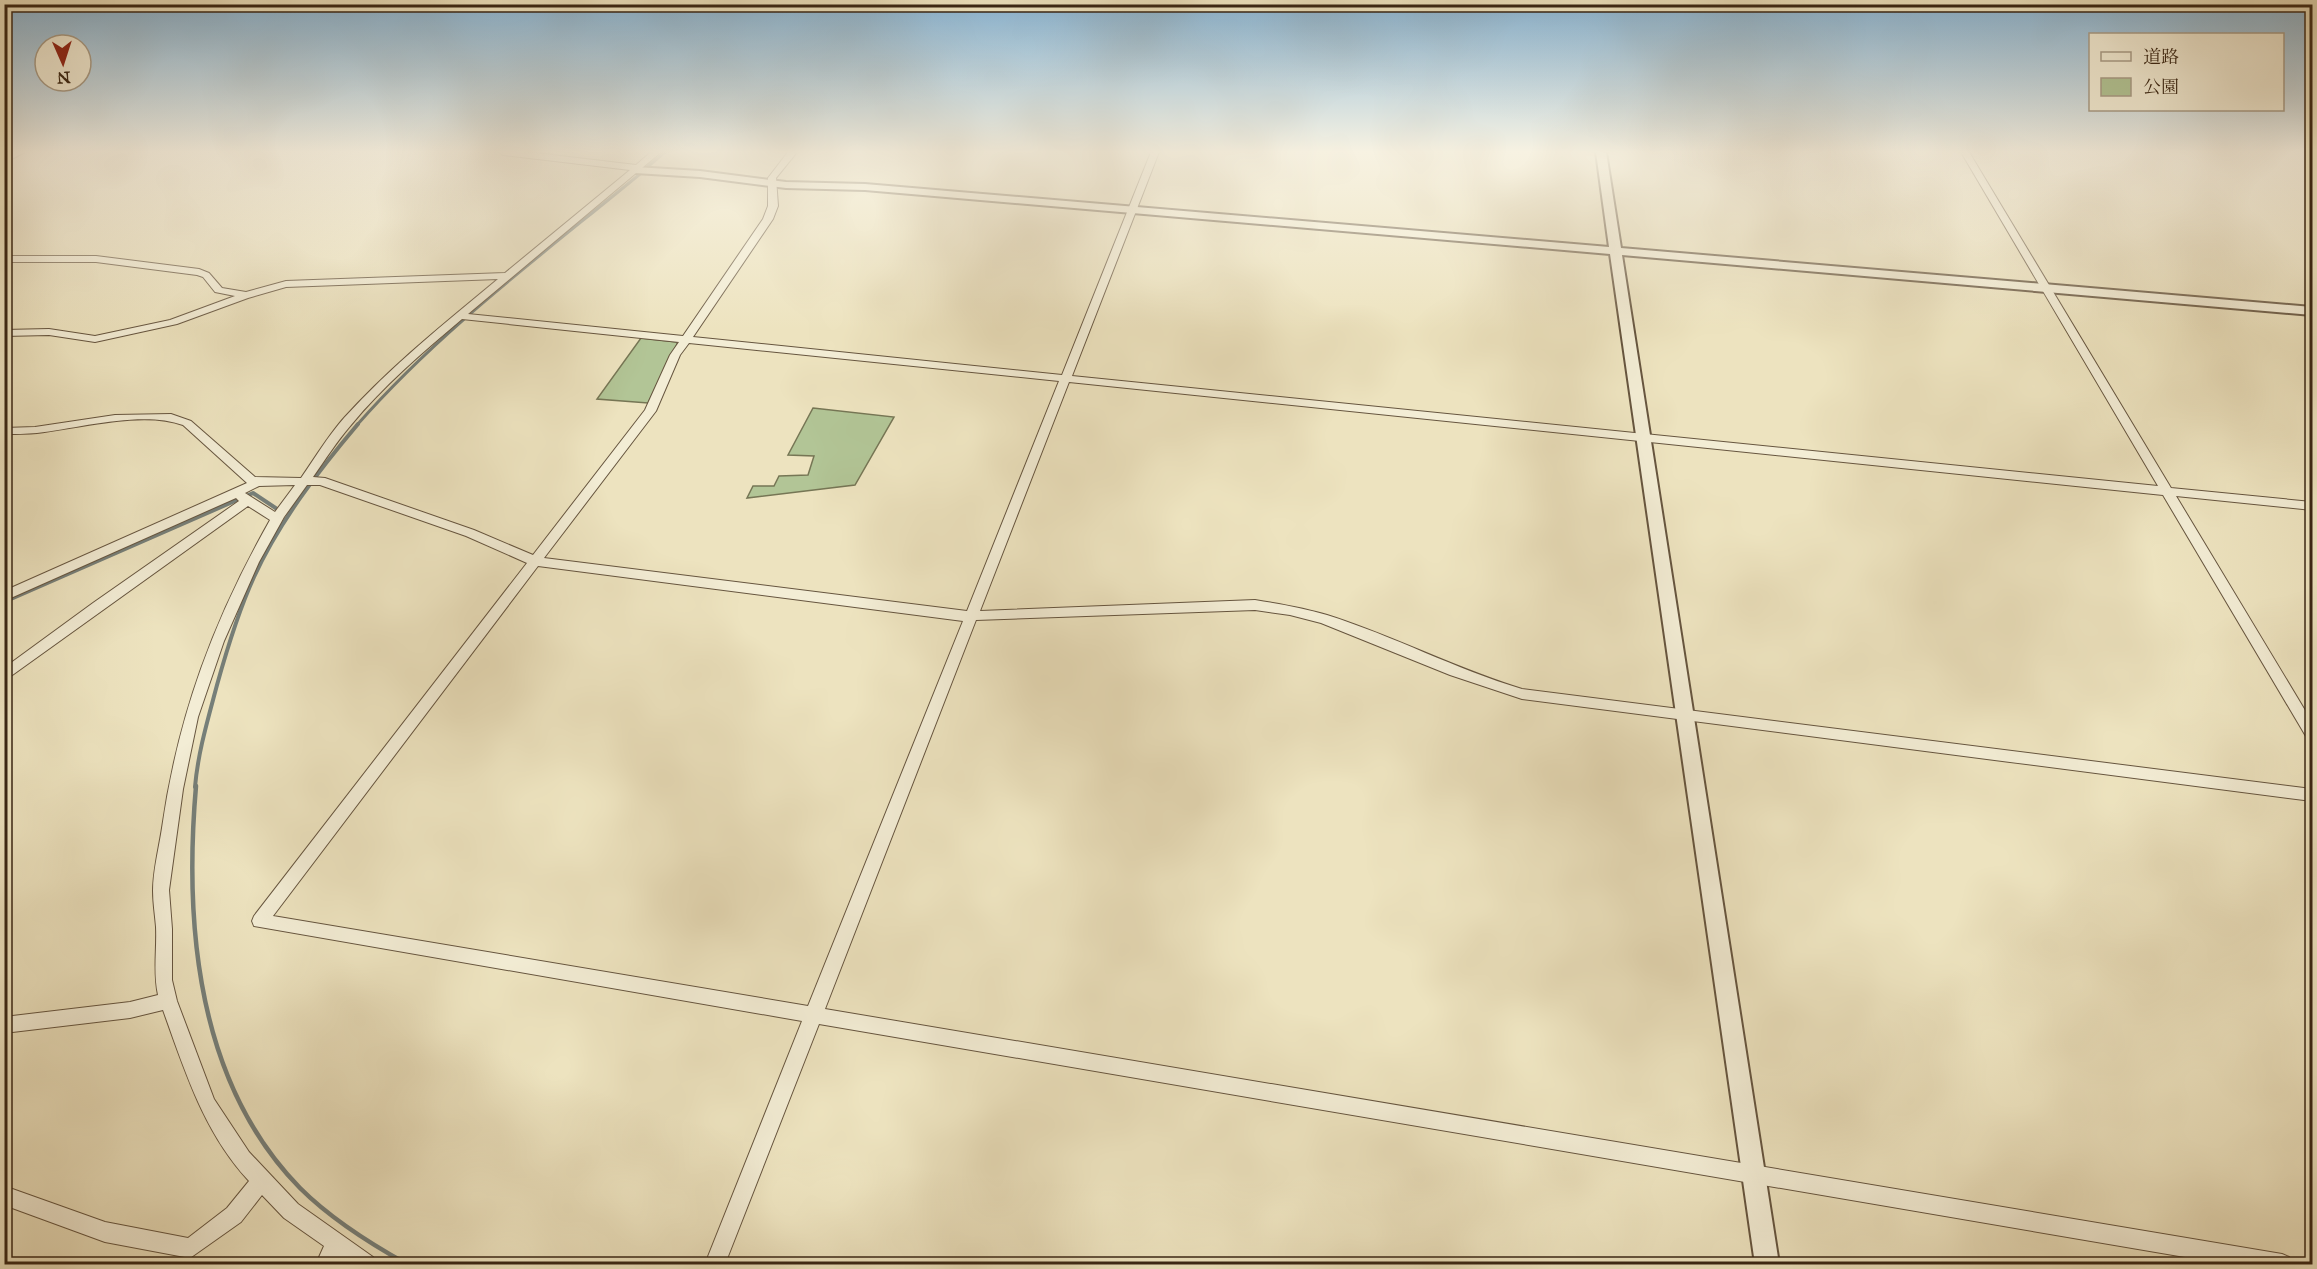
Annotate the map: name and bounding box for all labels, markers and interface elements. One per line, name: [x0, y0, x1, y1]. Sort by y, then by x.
north arrow: [33, 33, 93, 93]
legend: [2089, 33, 2284, 111]
text: 道路: [2143, 46, 2179, 68]
text: N: [56, 68, 71, 87]
text: 公園: [2143, 76, 2179, 98]

